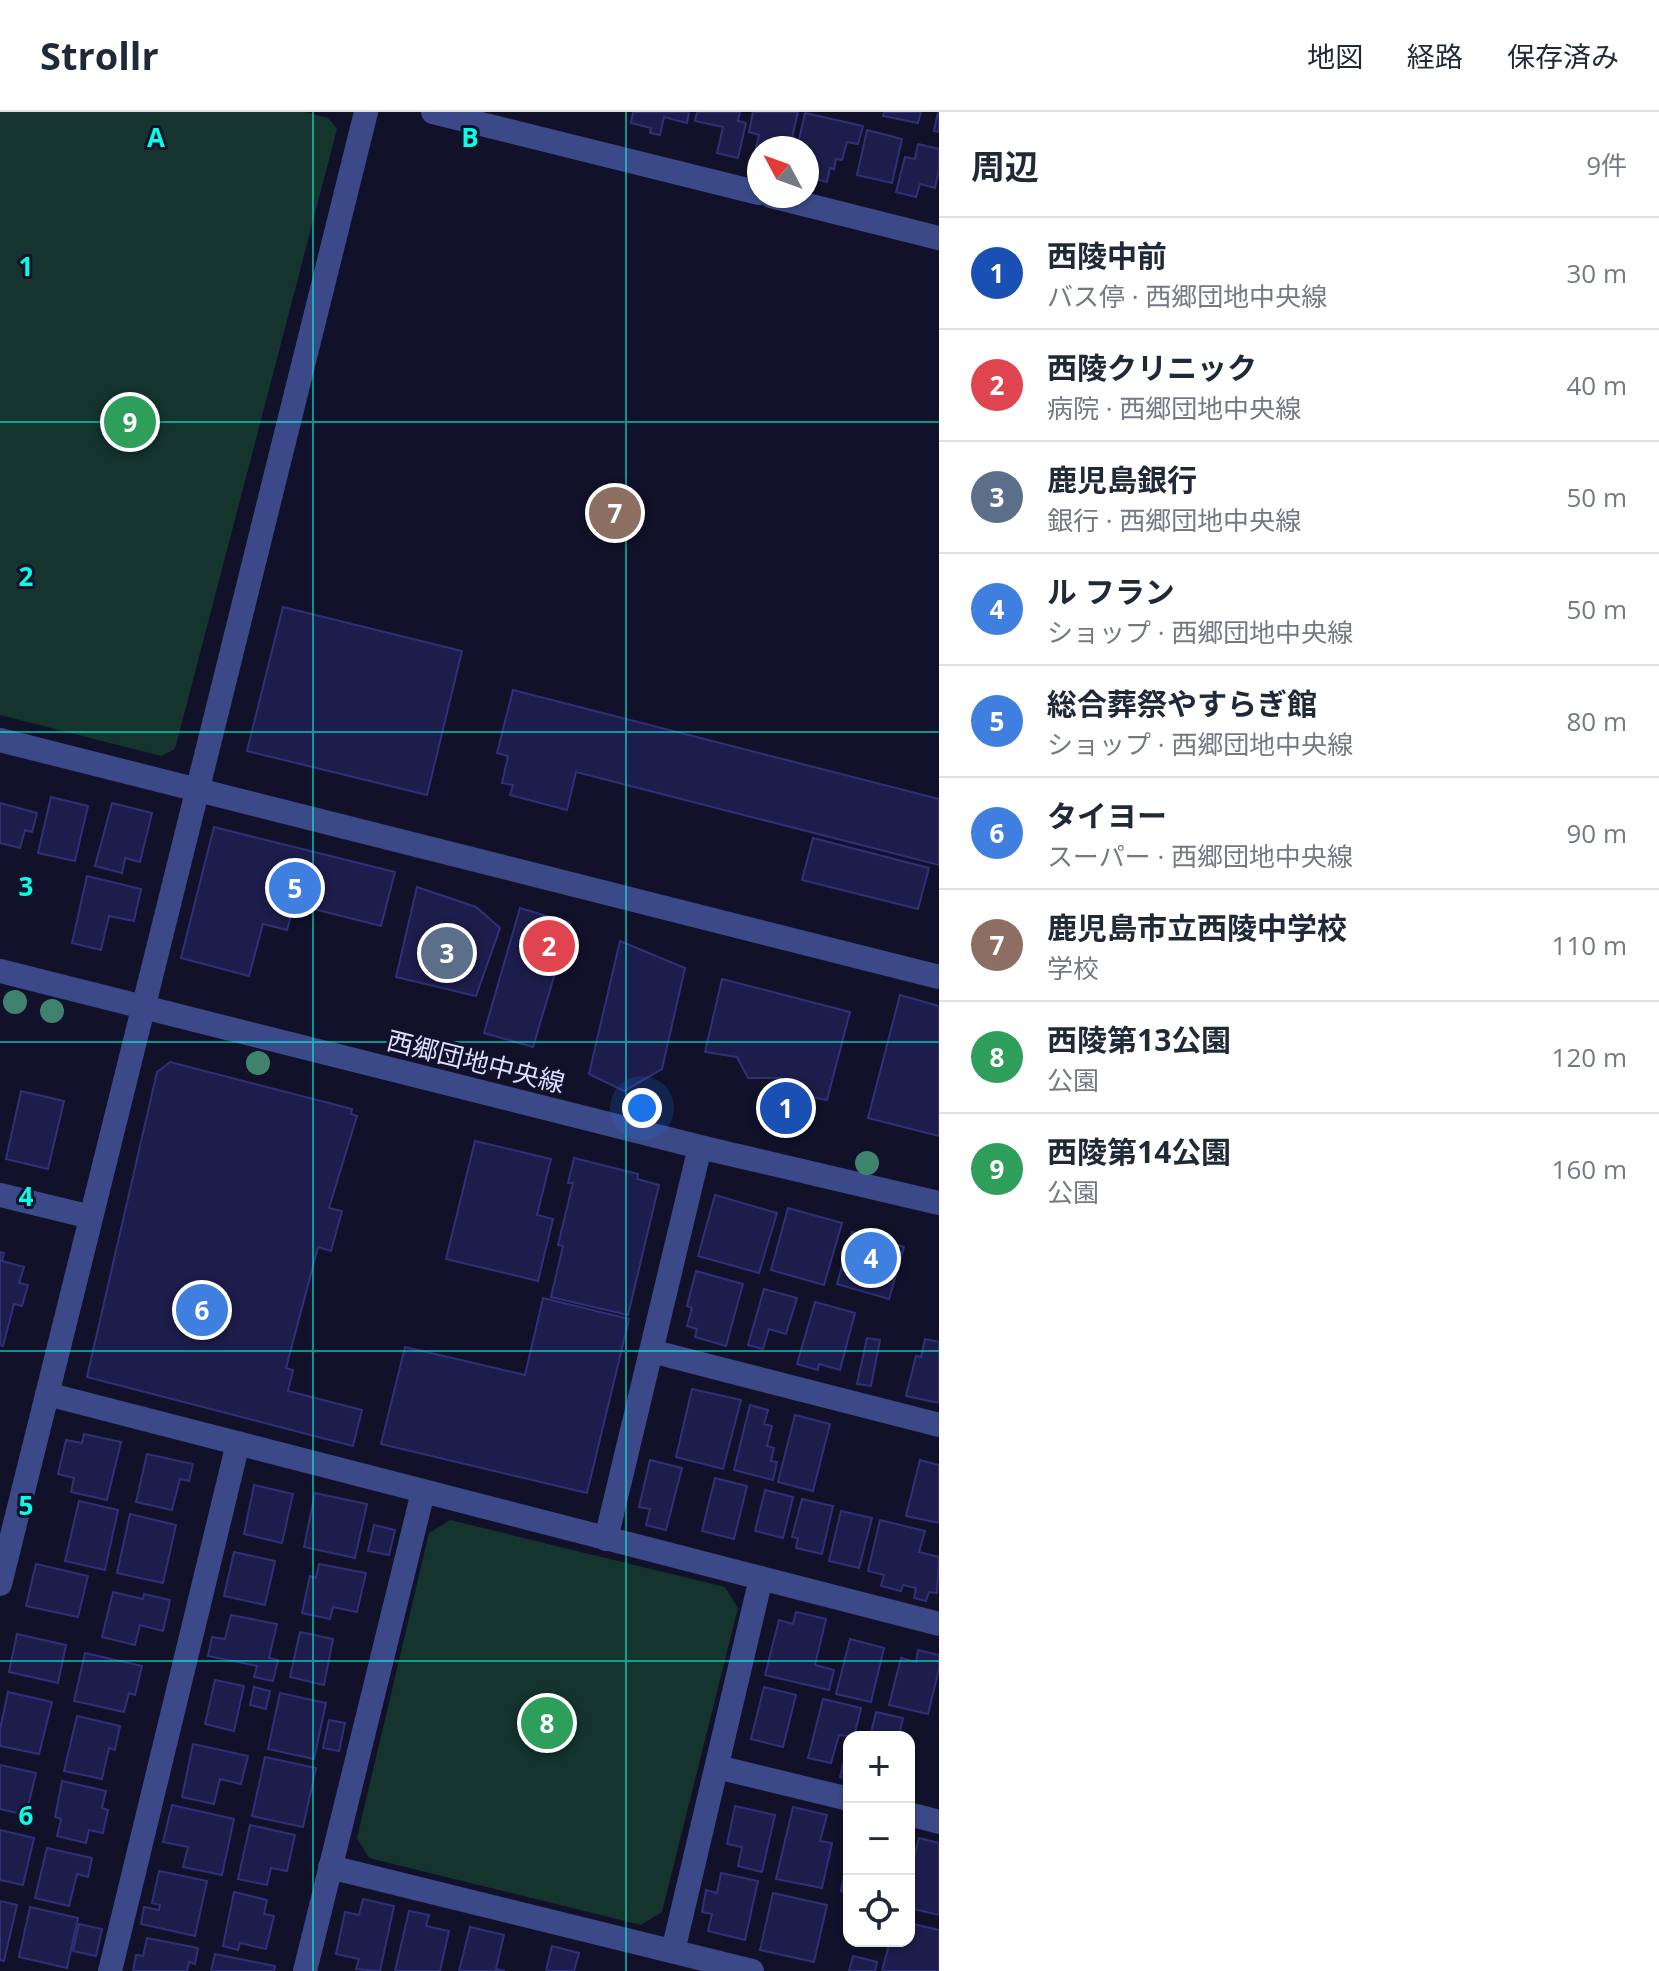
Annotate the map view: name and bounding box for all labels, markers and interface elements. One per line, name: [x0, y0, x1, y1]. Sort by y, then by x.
text: Strollr: [40, 29, 159, 81]
text: 地図: [1307, 37, 1363, 75]
text: 経路: [1407, 37, 1463, 75]
text: 保存済み: [1507, 37, 1619, 75]
text: A: [147, 119, 165, 155]
text: B: [461, 119, 479, 155]
north arrow: [747, 136, 819, 208]
text: 周辺: [971, 143, 1039, 189]
text: 9件: [1586, 147, 1627, 183]
text: 西陵中前: [1047, 235, 1167, 276]
text: 1: [19, 248, 33, 284]
text: 1: [990, 255, 1004, 291]
text: 30 m: [1566, 255, 1627, 291]
text: バス停 · 西郷団地中央線: [1047, 278, 1327, 314]
text: 西陵クリニック: [1047, 347, 1257, 388]
text: 2: [990, 367, 1004, 403]
text: 40 m: [1566, 367, 1627, 403]
text: 病院 · 西郷団地中央線: [1047, 390, 1301, 426]
pin: 9: [104, 392, 156, 452]
text: 鹿児島銀行: [1047, 459, 1197, 500]
text: 3: [990, 479, 1004, 515]
text: 50 m: [1566, 479, 1627, 515]
pin: 7: [589, 483, 641, 543]
text: 銀行 · 西郷団地中央線: [1047, 502, 1301, 538]
text: 2: [19, 558, 34, 594]
text: ル フラン: [1047, 571, 1175, 612]
text: 4: [990, 591, 1004, 627]
text: 50 m: [1566, 591, 1627, 627]
text: ショップ · 西郷団地中央線: [1047, 614, 1353, 650]
text: 総合葬祭やすらぎ館: [1047, 683, 1317, 724]
text: 5: [990, 703, 1004, 739]
text: 80 m: [1566, 703, 1627, 739]
text: ショップ · 西郷団地中央線: [1047, 726, 1353, 762]
text: タイヨー: [1047, 795, 1167, 836]
text: 6: [990, 815, 1004, 851]
text: 90 m: [1566, 815, 1627, 851]
text: スーパー · 西郷団地中央線: [1047, 838, 1353, 874]
pin: 5: [269, 858, 321, 918]
text: 3: [19, 868, 33, 904]
text: 鹿児島市立西陵中学校: [1047, 907, 1347, 948]
pin: 2: [523, 916, 575, 976]
pin: 3: [421, 923, 473, 983]
text: 7: [990, 927, 1004, 963]
text: 110 m: [1552, 927, 1627, 963]
text: 学校: [1047, 950, 1099, 986]
text: 西陵第13公園: [1047, 1019, 1231, 1060]
street label: 西郷団地中央線: [383, 1022, 569, 1100]
text: 8: [990, 1039, 1004, 1075]
text: 120 m: [1552, 1039, 1627, 1075]
text: 公園: [1047, 1062, 1099, 1098]
pin: 1: [760, 1078, 812, 1138]
your location: [622, 1088, 662, 1128]
text: 西陵第14公園: [1047, 1131, 1231, 1172]
text: 9: [990, 1151, 1004, 1187]
text: 160 m: [1552, 1151, 1627, 1187]
text: 公園: [1047, 1174, 1099, 1210]
text: 4: [19, 1178, 34, 1214]
pin: 4: [845, 1228, 897, 1288]
pin: 6: [176, 1280, 228, 1340]
text: 5: [19, 1487, 33, 1523]
pin: 8: [521, 1693, 573, 1753]
map controls: [843, 1731, 915, 1947]
button: +: [843, 1731, 915, 1803]
text: 6: [19, 1797, 34, 1833]
button: −: [843, 1803, 915, 1875]
button: locate: [843, 1875, 915, 1947]

